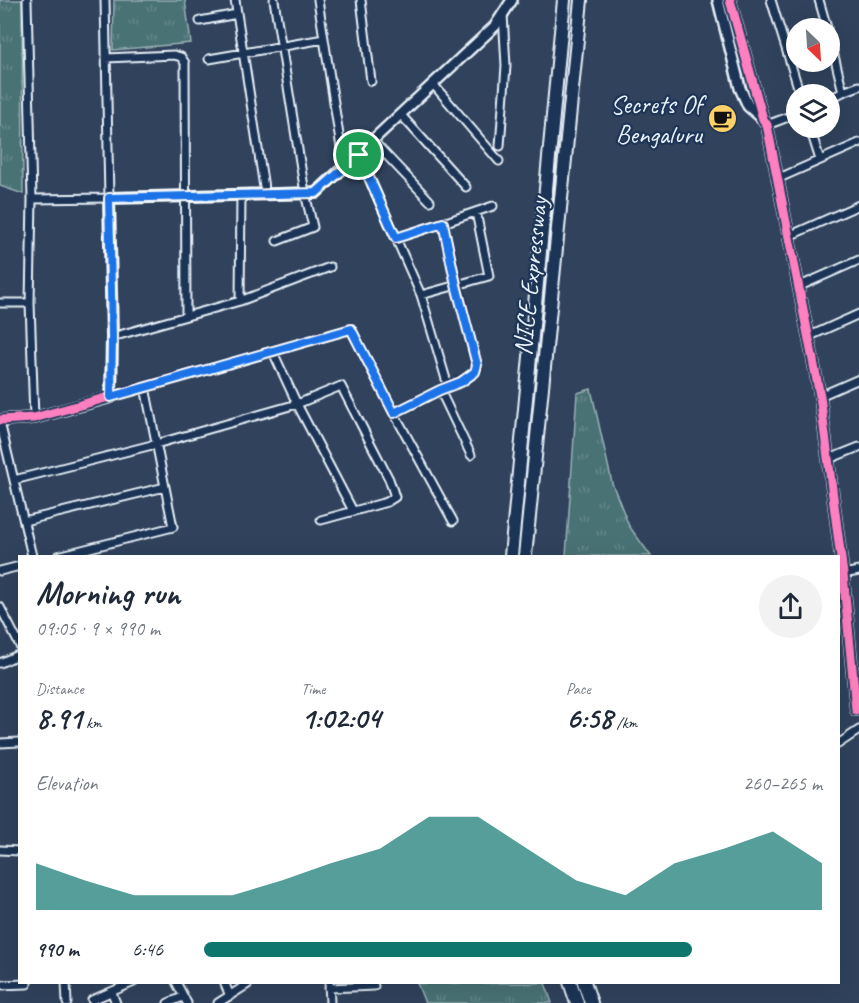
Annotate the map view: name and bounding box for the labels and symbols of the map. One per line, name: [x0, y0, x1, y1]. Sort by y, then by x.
north arrow: [786, 18, 840, 72]
place label: Secrets Of Bengaluru: [610, 88, 707, 151]
cafe icon: Secrets Of Bengaluru: [707, 103, 739, 135]
pin: [333, 129, 384, 180]
street label: NICE Expressway: [506, 193, 555, 357]

